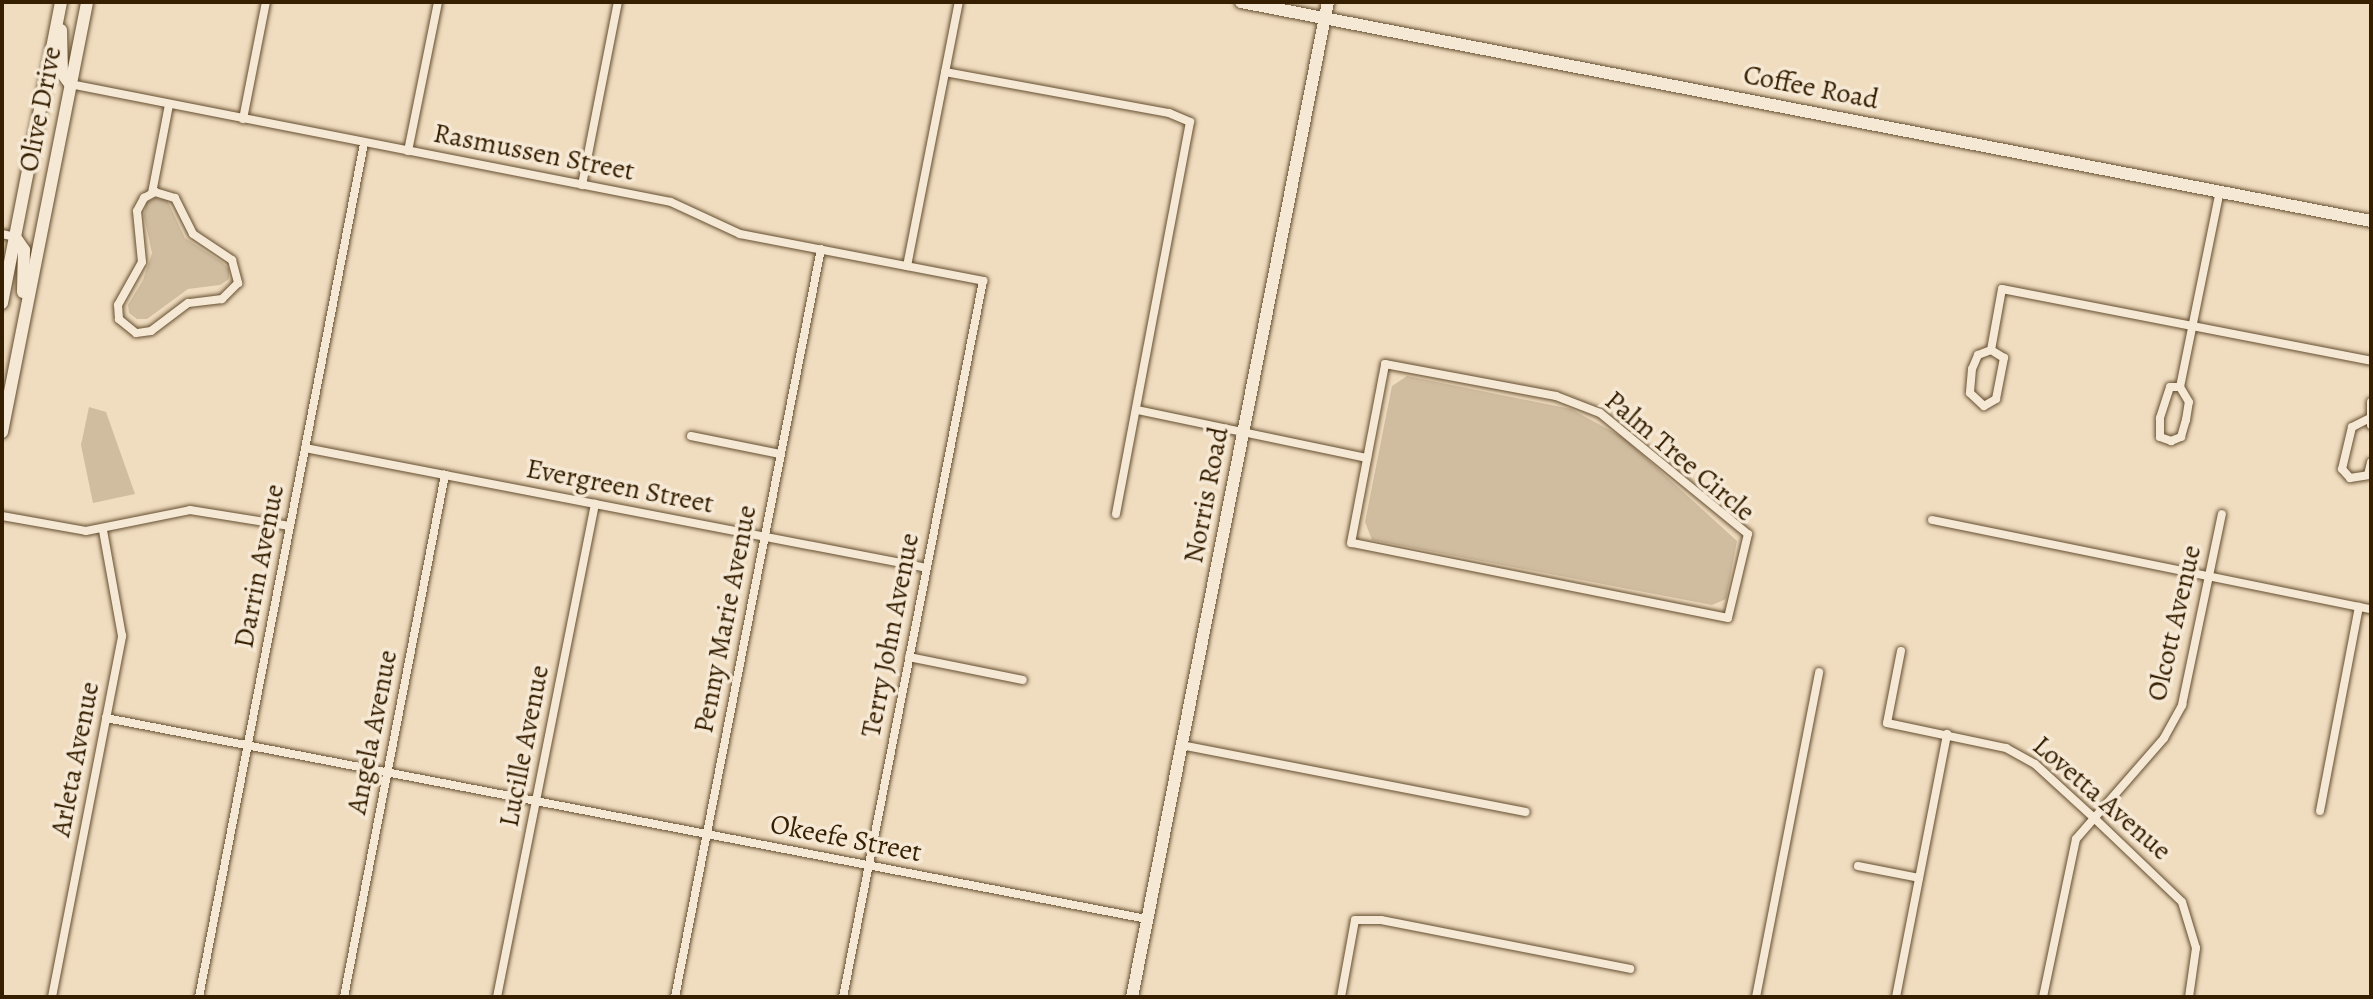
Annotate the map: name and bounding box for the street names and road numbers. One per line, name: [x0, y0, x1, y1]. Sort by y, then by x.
street label: Olive Drive: [11, 43, 69, 175]
street label: Coffee Road: [1741, 57, 1881, 117]
street label: Rasmussen Street: [431, 116, 637, 188]
street label: Palm Tree Circle: [1598, 383, 1762, 529]
street label: Norris Road: [1176, 424, 1236, 566]
street label: Evergreen Street: [523, 451, 717, 521]
street label: Darrin Avenue: [227, 481, 291, 651]
street label: Penny Marie Avenue: [686, 502, 764, 736]
street label: Terry John Avenue: [854, 530, 926, 740]
street label: Olcott Avenue: [2140, 542, 2208, 704]
street label: Angela Avenue: [340, 647, 404, 817]
street label: Lucille Avenue: [492, 662, 556, 830]
street label: Arleta Avenue: [44, 679, 106, 839]
street label: Lovetta Avenue: [2026, 729, 2178, 867]
street label: Okeefe Street: [767, 807, 925, 869]

